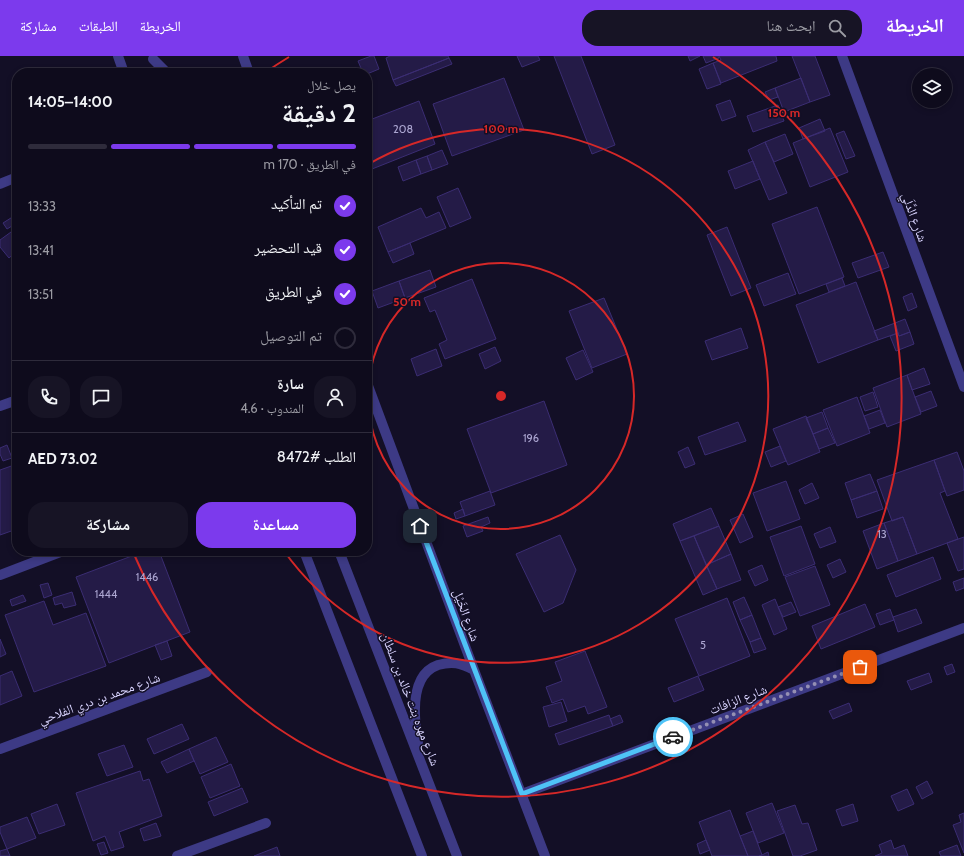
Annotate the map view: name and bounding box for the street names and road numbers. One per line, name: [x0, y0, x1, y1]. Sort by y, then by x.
street label: شارع الدَّلَي: [896, 190, 931, 245]
street label: شارع الخَيْل: [448, 587, 484, 644]
street label: شارع مهره بنت خالد بن سلطان: [376, 630, 444, 769]
street label: شارع محمد بن دري الفلاحي: [36, 669, 163, 731]
street label: شارع الزافات: [707, 681, 770, 719]

